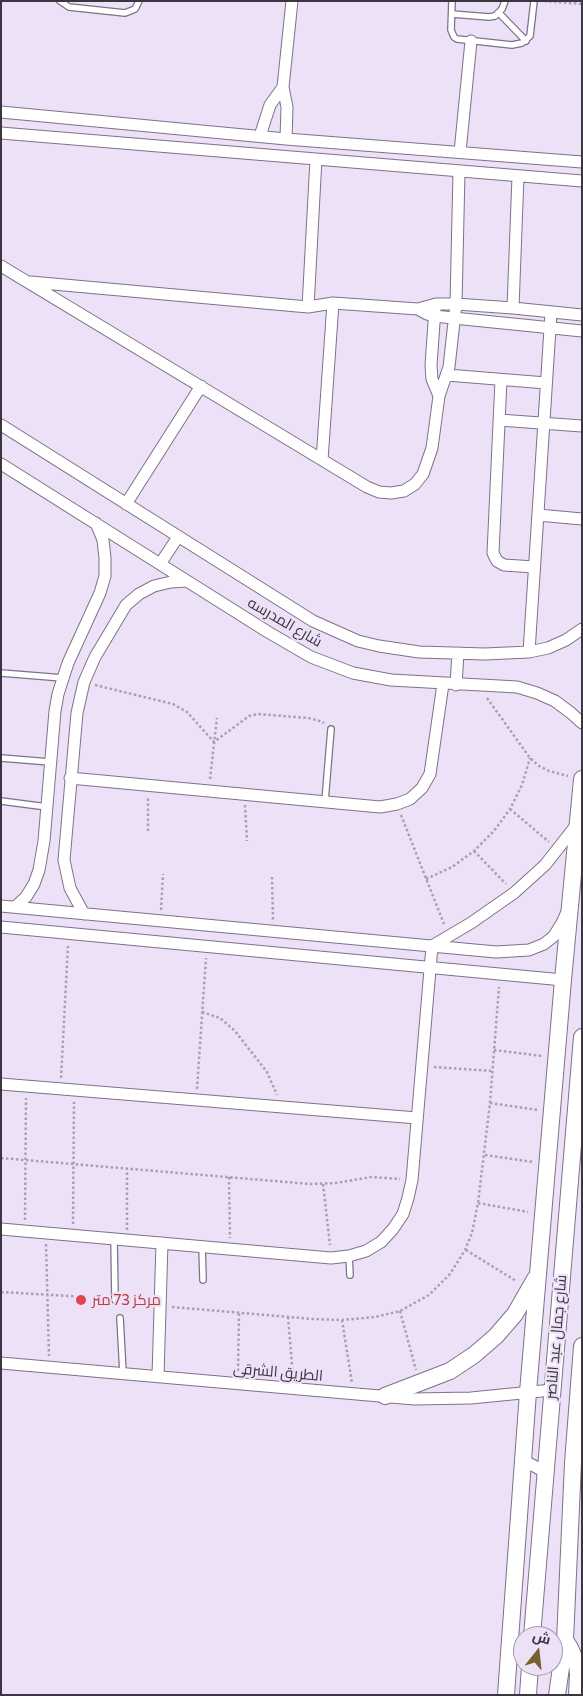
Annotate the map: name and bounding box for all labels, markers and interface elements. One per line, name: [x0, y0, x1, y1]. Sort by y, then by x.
street label: شارع المدرسه: [244, 593, 326, 651]
street label: شارع جمال عبد الناصر: [542, 1274, 570, 1400]
place label: مركز 73 متر: [92, 1291, 161, 1309]
marker: مركز 73 متر: [74, 1293, 88, 1307]
street label: الطريق الشرقى: [232, 1359, 324, 1385]
north arrow: [513, 1626, 563, 1676]
text: ش: [531, 1626, 553, 1648]

